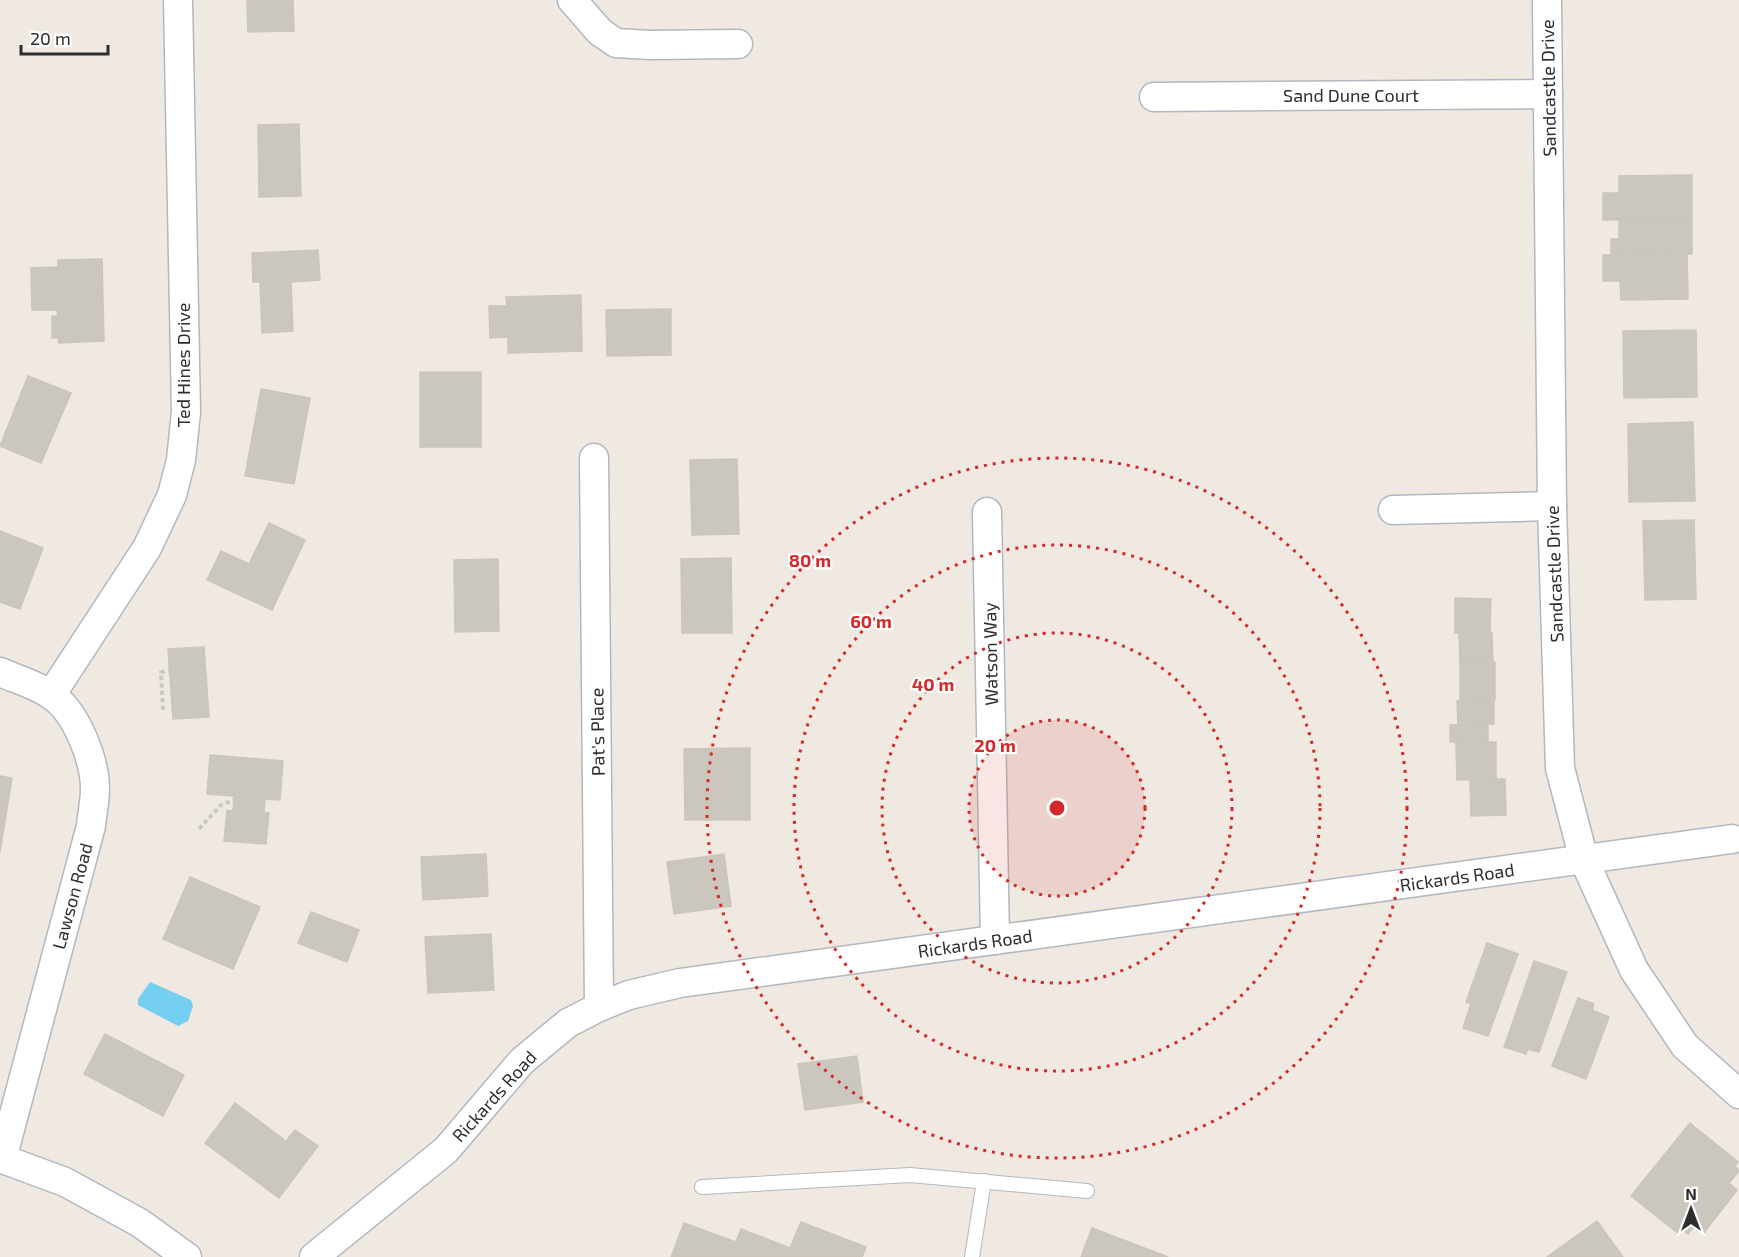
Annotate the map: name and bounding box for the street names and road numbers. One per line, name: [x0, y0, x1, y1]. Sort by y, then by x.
street label: Sandcastle Drive: [1536, 19, 1560, 157]
street label: Sand Dune Court: [1283, 84, 1419, 106]
street label: Ted Hines Drive: [172, 303, 194, 427]
street label: Sandcastle Drive: [1541, 505, 1567, 643]
street label: Watson Way: [978, 602, 1002, 706]
street label: Pat's Place: [585, 688, 609, 776]
street label: Lawson Road: [47, 840, 97, 952]
street label: Rickards Road: [1398, 858, 1516, 896]
street label: Rickards Road: [916, 924, 1034, 962]
street label: Rickards Road: [447, 1046, 541, 1146]

